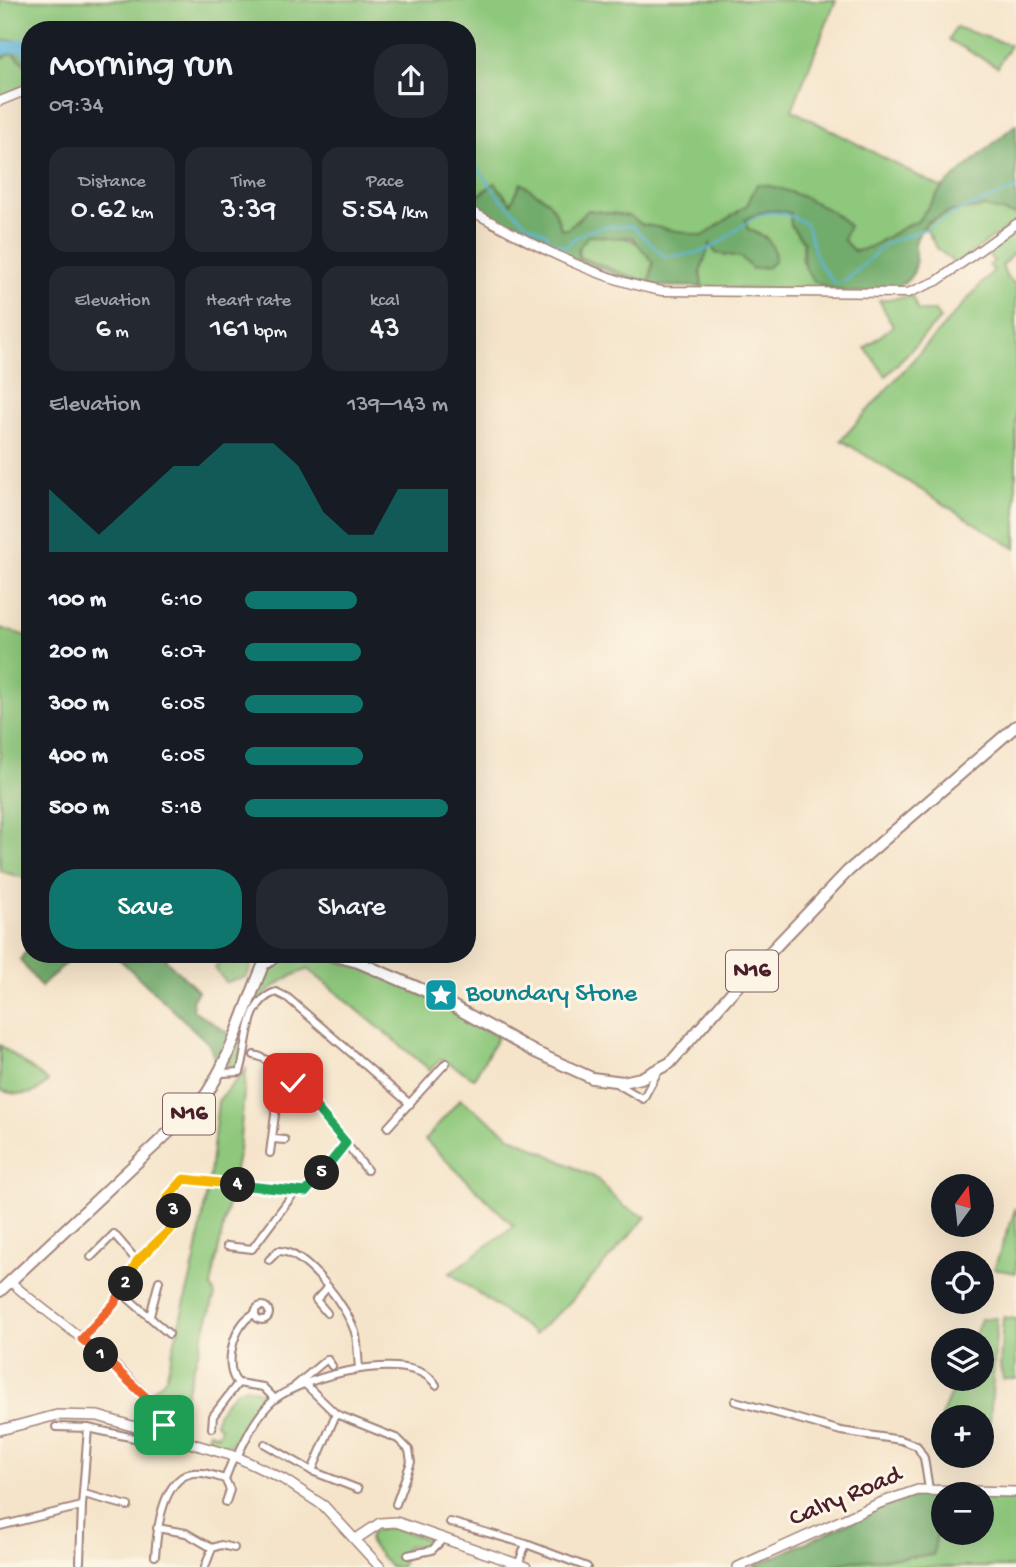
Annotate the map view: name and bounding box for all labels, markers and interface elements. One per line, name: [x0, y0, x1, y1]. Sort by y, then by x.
button: share: [374, 44, 448, 118]
text: Morning run: [49, 45, 233, 89]
text: 09:34: [49, 93, 104, 120]
text: Distance: [79, 171, 146, 194]
text: Time: [231, 171, 266, 194]
text: Pace: [366, 171, 403, 194]
text: 0.62: [71, 194, 127, 229]
text: 3:39: [221, 194, 276, 229]
text: 5:54: [342, 194, 397, 229]
text: km: [127, 202, 154, 225]
text: /km: [397, 202, 428, 225]
text: Elevation: [74, 290, 150, 313]
text: Heart rate: [206, 290, 291, 313]
text: kcal: [370, 290, 400, 313]
text: 6: [96, 313, 111, 348]
text: 161: [210, 313, 250, 348]
text: 43: [370, 313, 400, 348]
text: m: [111, 321, 129, 344]
text: bpm: [250, 321, 287, 344]
text: Elevation: [49, 392, 140, 419]
text: 139–143 m: [347, 392, 448, 419]
text: 100 m: [49, 587, 106, 614]
text: 6:10: [161, 587, 202, 614]
text: 200 m: [49, 639, 108, 666]
text: 6:07: [161, 639, 205, 666]
text: 300 m: [49, 691, 109, 718]
text: 6:05: [161, 691, 205, 718]
text: 400 m: [49, 743, 108, 770]
text: 6:05: [161, 743, 205, 770]
text: 500 m: [49, 795, 109, 822]
text: 5:18: [161, 795, 202, 822]
button: Save: [49, 869, 242, 949]
button: Share: [256, 869, 448, 949]
road number: N16: [726, 951, 778, 992]
place icon: Boundary Stone: [422, 976, 460, 1014]
place label: Boundary Stone: [465, 980, 638, 1011]
pin: [263, 1053, 323, 1113]
icon: check: [274, 1064, 312, 1102]
road number: N16: [163, 1094, 215, 1134]
pin: 5: [304, 1156, 340, 1190]
text: 5: [317, 1161, 327, 1184]
pin: 4: [220, 1168, 256, 1202]
text: 4: [233, 1173, 242, 1196]
north arrow: [931, 1174, 994, 1237]
map controls: [931, 1174, 994, 1545]
pin: 3: [156, 1194, 192, 1228]
text: 3: [169, 1199, 178, 1222]
button: locate: [931, 1251, 994, 1314]
pin: 2: [108, 1266, 144, 1302]
text: 2: [121, 1272, 130, 1295]
button: layers: [931, 1328, 994, 1391]
pin: 1: [84, 1338, 119, 1372]
text: 1: [97, 1343, 104, 1366]
pin: [134, 1395, 194, 1455]
button: +: [931, 1405, 994, 1468]
icon: arrive: [145, 1406, 183, 1444]
street label: Calry Road: [785, 1460, 909, 1536]
button: −: [931, 1482, 994, 1545]

